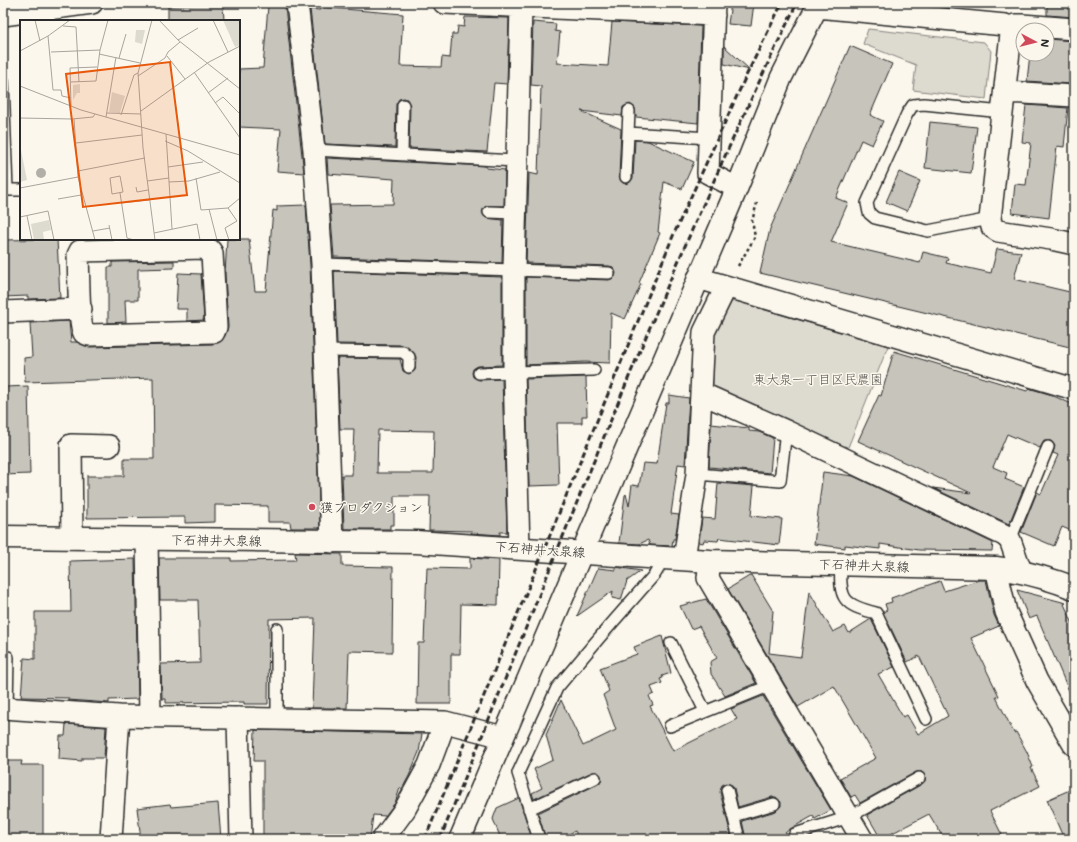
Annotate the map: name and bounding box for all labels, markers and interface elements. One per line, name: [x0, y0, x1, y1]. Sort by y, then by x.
inset map: [20, 20, 240, 240]
north arrow: [1015, 22, 1055, 62]
text: N: [1037, 38, 1053, 48]
park label: 東大泉一丁目区民農園: [753, 370, 883, 387]
place label: 獏プロダクション: [320, 498, 423, 515]
marker: 獏プロダクション: [307, 502, 317, 512]
street label: 下石神井大泉線: [170, 530, 263, 549]
street label: 下石神井大泉線: [494, 537, 587, 560]
street label: 下石神井大泉線: [818, 554, 911, 575]

